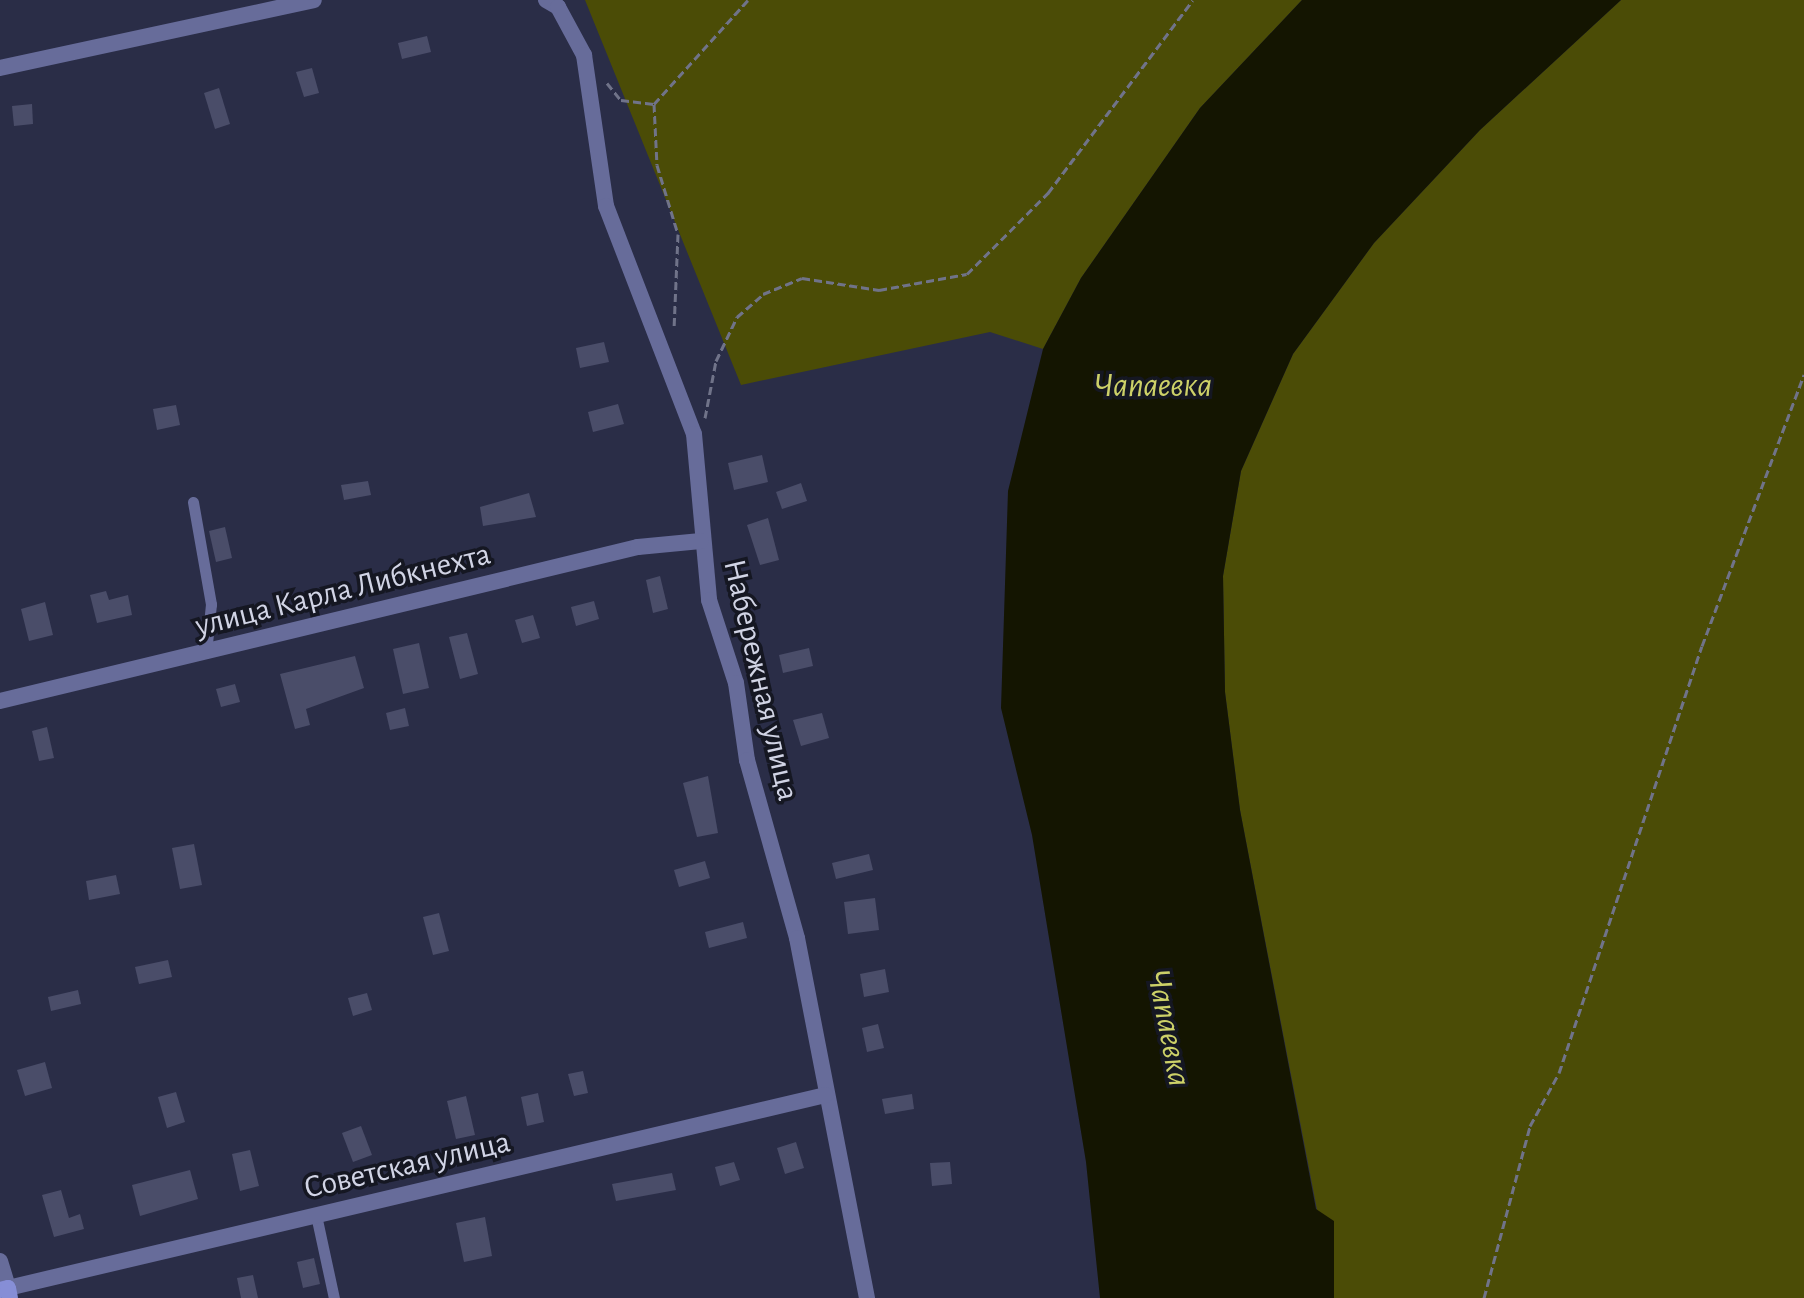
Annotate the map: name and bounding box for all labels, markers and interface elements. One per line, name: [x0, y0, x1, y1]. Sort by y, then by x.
water label: Чапаевка: [1094, 367, 1212, 407]
street label: улица Карла Либкнехта: [191, 535, 495, 645]
street label: Набережная улица: [715, 556, 807, 804]
water label: Чапаевка: [1137, 966, 1199, 1090]
street label: Советская улица: [300, 1123, 514, 1207]

